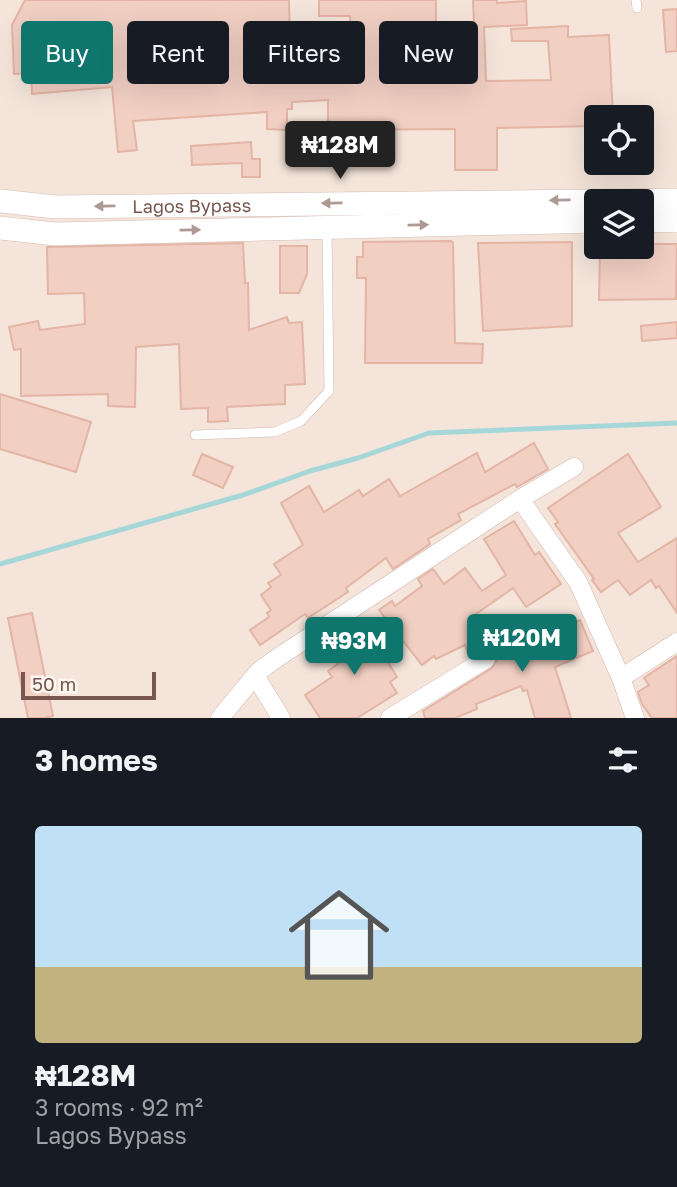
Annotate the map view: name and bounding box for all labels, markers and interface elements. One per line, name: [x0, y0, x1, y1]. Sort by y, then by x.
chip: Buy: [21, 21, 113, 84]
chip: Rent: [127, 21, 229, 84]
chip: Filters: [243, 21, 365, 84]
chip: New: [379, 21, 478, 84]
map controls: [584, 105, 654, 259]
button: locate: [584, 105, 654, 175]
pin: ₦128M: [291, 122, 389, 181]
text: ₦128M: [301, 130, 379, 158]
button: layers: [584, 189, 654, 259]
street label: Lagos Bypass: [132, 194, 251, 217]
one-way arrow: [549, 194, 571, 205]
one-way arrow: [321, 197, 343, 208]
one-way arrow: [94, 200, 116, 212]
one-way arrow: [407, 219, 429, 230]
one-way arrow: [180, 224, 202, 235]
pin: ₦120M: [473, 614, 571, 674]
pin: ₦93M: [313, 618, 395, 677]
text: ₦120M: [483, 623, 561, 651]
text: ₦93M: [321, 626, 387, 654]
scale bar: [21, 669, 156, 701]
text: 50 m: [32, 672, 76, 695]
icon: filters: [604, 741, 642, 779]
text: 3 homes: [35, 742, 158, 778]
icon: home: [276, 872, 402, 998]
text: ₦128M: [35, 1057, 136, 1093]
text: 3 rooms · 92 m²: [35, 1093, 203, 1121]
text: Lagos Bypass: [35, 1121, 187, 1149]

